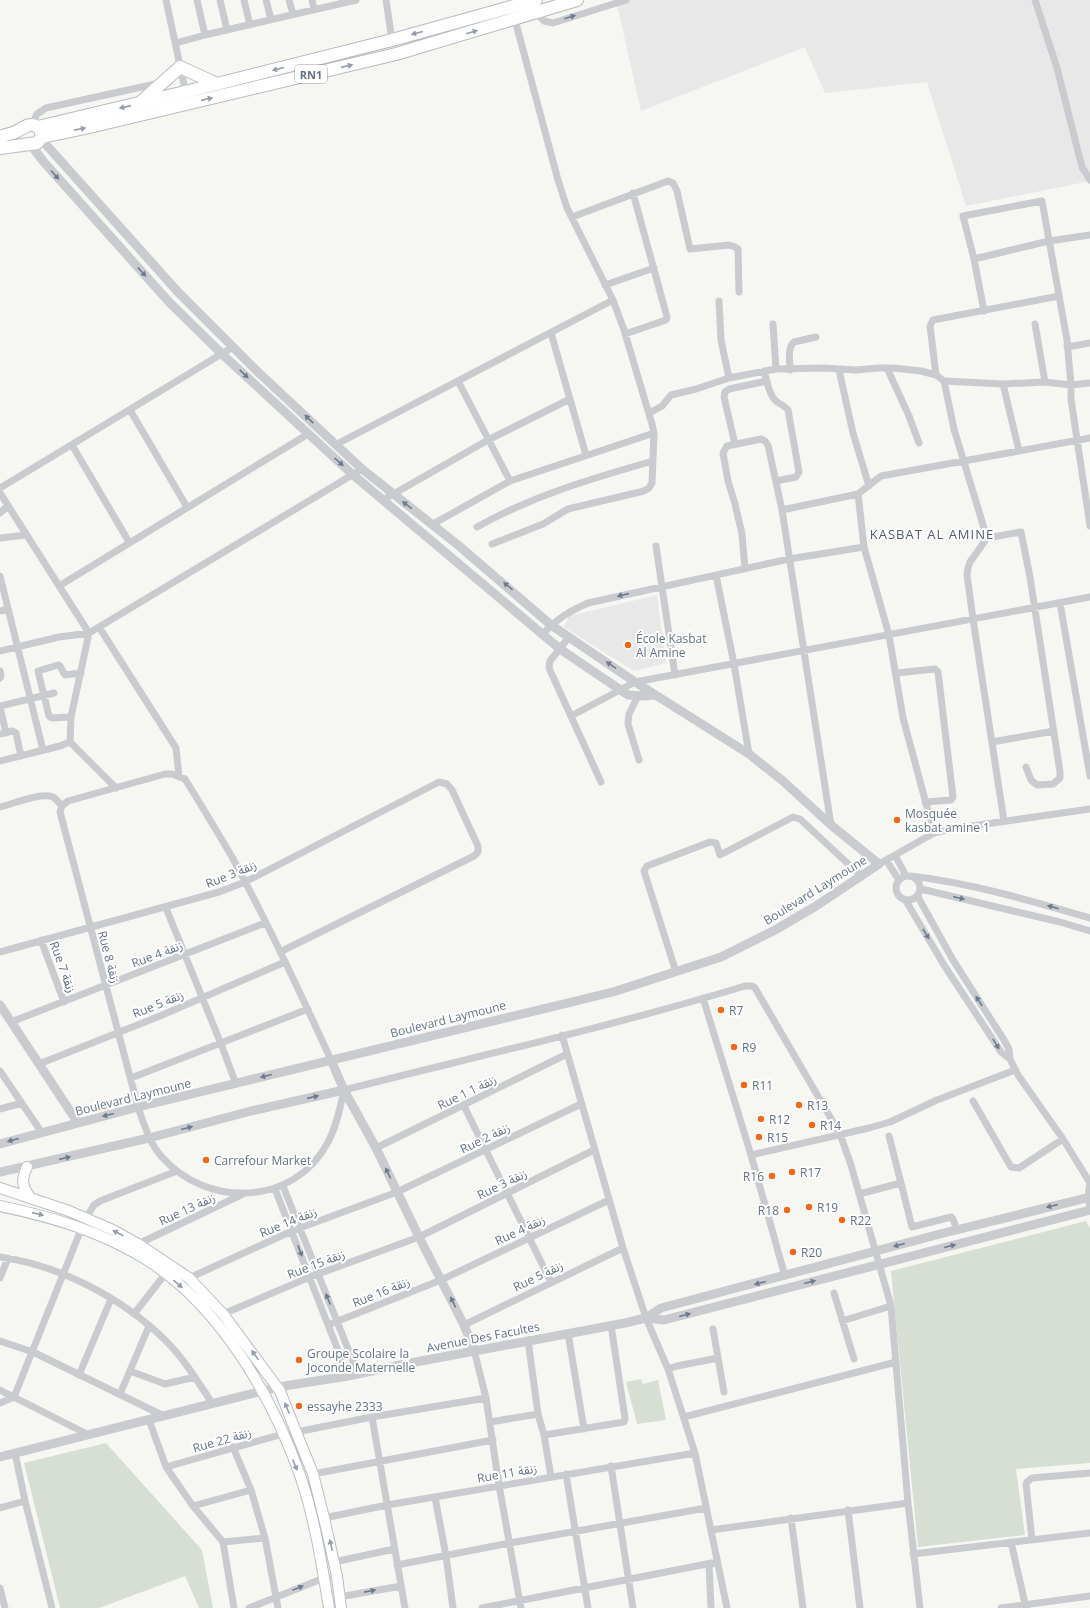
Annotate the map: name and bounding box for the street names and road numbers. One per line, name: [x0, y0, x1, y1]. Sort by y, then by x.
road number: RN1: [295, 65, 327, 83]
street label: Boulevard Laymoune: [760, 851, 870, 929]
street label: Rue 3 زنقة: [203, 856, 259, 892]
street label: Rue 8 زنقة: [94, 929, 124, 985]
street label: Rue 4 زنقة: [129, 936, 185, 972]
street label: Rue 7 زنقة: [46, 939, 80, 995]
street label: Rue 5 زنقة: [130, 986, 186, 1022]
street label: Boulevard Laymoune: [388, 996, 508, 1042]
street label: Rue 1 زنقة 1: [435, 1070, 499, 1114]
street label: Boulevard Laymoune: [73, 1074, 193, 1120]
street label: Rue 2 زنقة: [457, 1119, 513, 1157]
street label: Rue 3 زنقة: [474, 1165, 530, 1203]
street label: Rue 13 زنقة: [156, 1189, 218, 1229]
street label: Rue 14 زنقة: [257, 1203, 319, 1241]
street label: Rue 4 زنقة: [492, 1211, 548, 1249]
street label: Rue 15 زنقة: [285, 1245, 347, 1283]
street label: Rue 5 زنقة: [510, 1257, 566, 1295]
street label: Rue 16 زنقة: [350, 1273, 412, 1311]
street label: Avenue Des Facultes: [425, 1318, 541, 1356]
street label: Rue 22 زنقة: [191, 1423, 253, 1457]
street label: Rue 11 زنقة: [476, 1459, 538, 1487]

